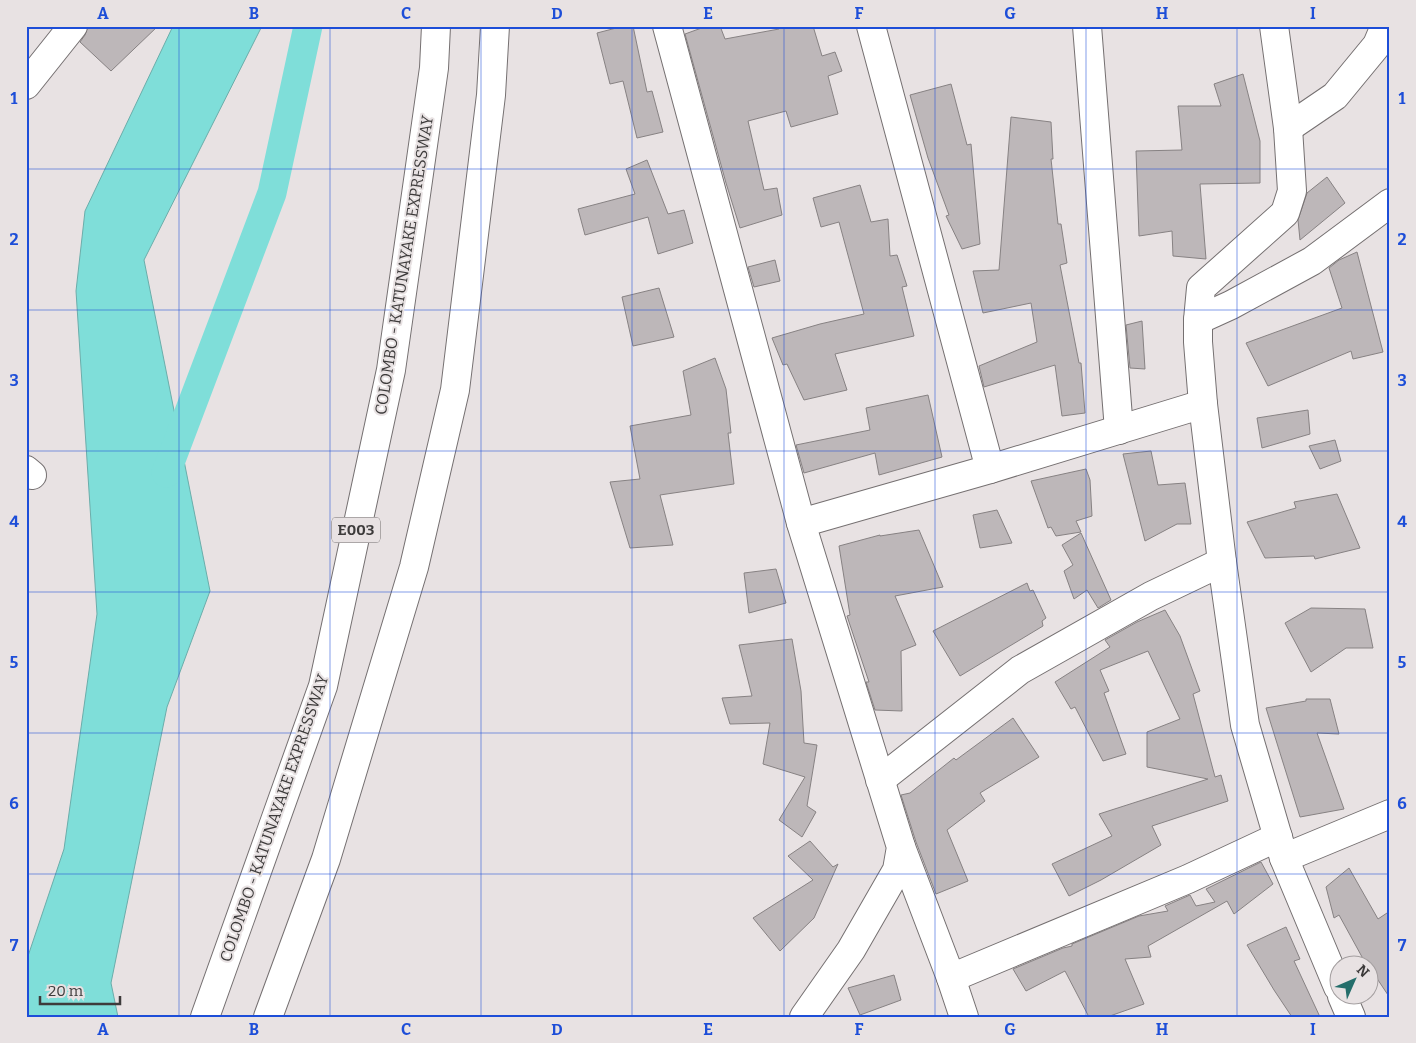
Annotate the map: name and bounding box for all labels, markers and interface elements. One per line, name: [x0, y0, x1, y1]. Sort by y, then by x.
text: A: [97, 4, 109, 23]
text: B: [249, 4, 259, 23]
text: C: [401, 4, 411, 23]
text: D: [551, 4, 563, 23]
text: E: [703, 4, 713, 23]
text: F: [855, 4, 864, 23]
text: G: [1004, 4, 1016, 23]
text: H: [1156, 4, 1169, 23]
text: I: [1310, 4, 1316, 23]
text: 1: [11, 89, 18, 108]
text: 1: [1399, 89, 1406, 108]
street label: COLOMBO - KATUNAYAKE EXPRESSWAY: [371, 113, 437, 416]
text: 2: [9, 230, 19, 249]
text: 2: [1397, 230, 1407, 249]
text: 3: [9, 371, 19, 390]
text: 3: [1397, 371, 1407, 390]
text: 4: [9, 512, 19, 531]
text: 4: [1397, 512, 1407, 531]
road number: E003: [332, 518, 380, 542]
text: 5: [10, 653, 19, 672]
text: 5: [1398, 653, 1407, 672]
street label: COLOMBO - KATUNAYAKE EXPRESSWAY: [216, 671, 333, 964]
text: 6: [9, 794, 19, 813]
text: 6: [1397, 794, 1407, 813]
text: 7: [10, 936, 19, 955]
text: 7: [1398, 936, 1407, 955]
north arrow: [1328, 956, 1378, 1006]
text: N: [1353, 961, 1373, 981]
scale bar: [40, 973, 120, 1005]
text: 20 m: [48, 982, 84, 1000]
text: A: [97, 1020, 109, 1039]
text: B: [249, 1020, 259, 1039]
text: C: [401, 1020, 411, 1039]
text: D: [551, 1020, 563, 1039]
text: E: [703, 1020, 713, 1039]
text: F: [855, 1020, 864, 1039]
text: G: [1004, 1020, 1016, 1039]
text: H: [1156, 1020, 1169, 1039]
text: I: [1310, 1020, 1316, 1039]

